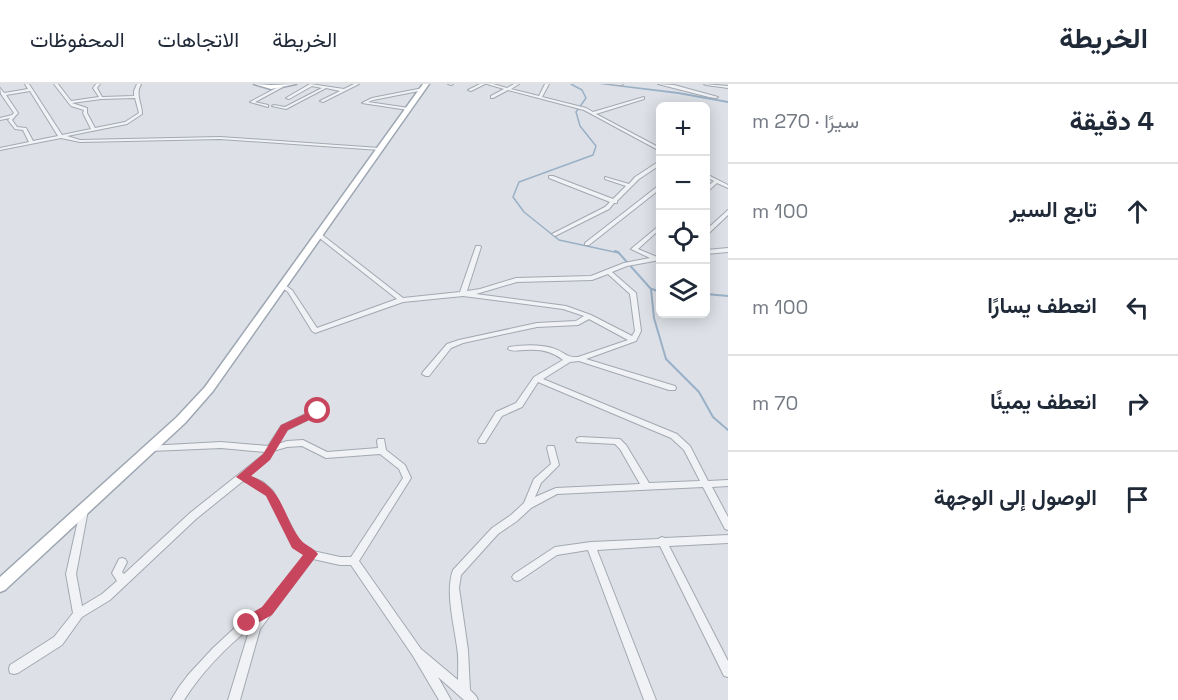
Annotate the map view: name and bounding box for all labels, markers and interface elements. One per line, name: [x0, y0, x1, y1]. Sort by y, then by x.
text: الخريطة: [1059, 20, 1148, 56]
text: المحفوظات: [30, 26, 125, 53]
text: الاتجاهات: [158, 26, 239, 53]
text: الخريطة: [272, 26, 337, 53]
map controls: [656, 102, 710, 318]
button: +: [656, 102, 710, 156]
text: 4 دقيقة: [1070, 104, 1154, 138]
text: سيرًا · 270 m: [752, 108, 859, 134]
button: −: [656, 156, 710, 210]
text: تابع السير: [1009, 195, 1097, 223]
icon: ahead: [1121, 195, 1154, 228]
text: 100 m: [752, 198, 808, 224]
button: locate: [656, 210, 710, 264]
button: layers: [656, 264, 710, 318]
text: انعطف يسارًا: [987, 291, 1097, 319]
icon: left: [1121, 291, 1154, 324]
text: 100 m: [752, 294, 808, 320]
text: انعطف يمينًا: [990, 387, 1097, 415]
icon: right: [1121, 387, 1154, 420]
text: 70 m: [752, 390, 798, 416]
route start: [304, 397, 330, 423]
text: الوصول إلى الوجهة: [934, 483, 1097, 511]
icon: arrive: [1121, 483, 1154, 516]
route end: [233, 609, 259, 635]

